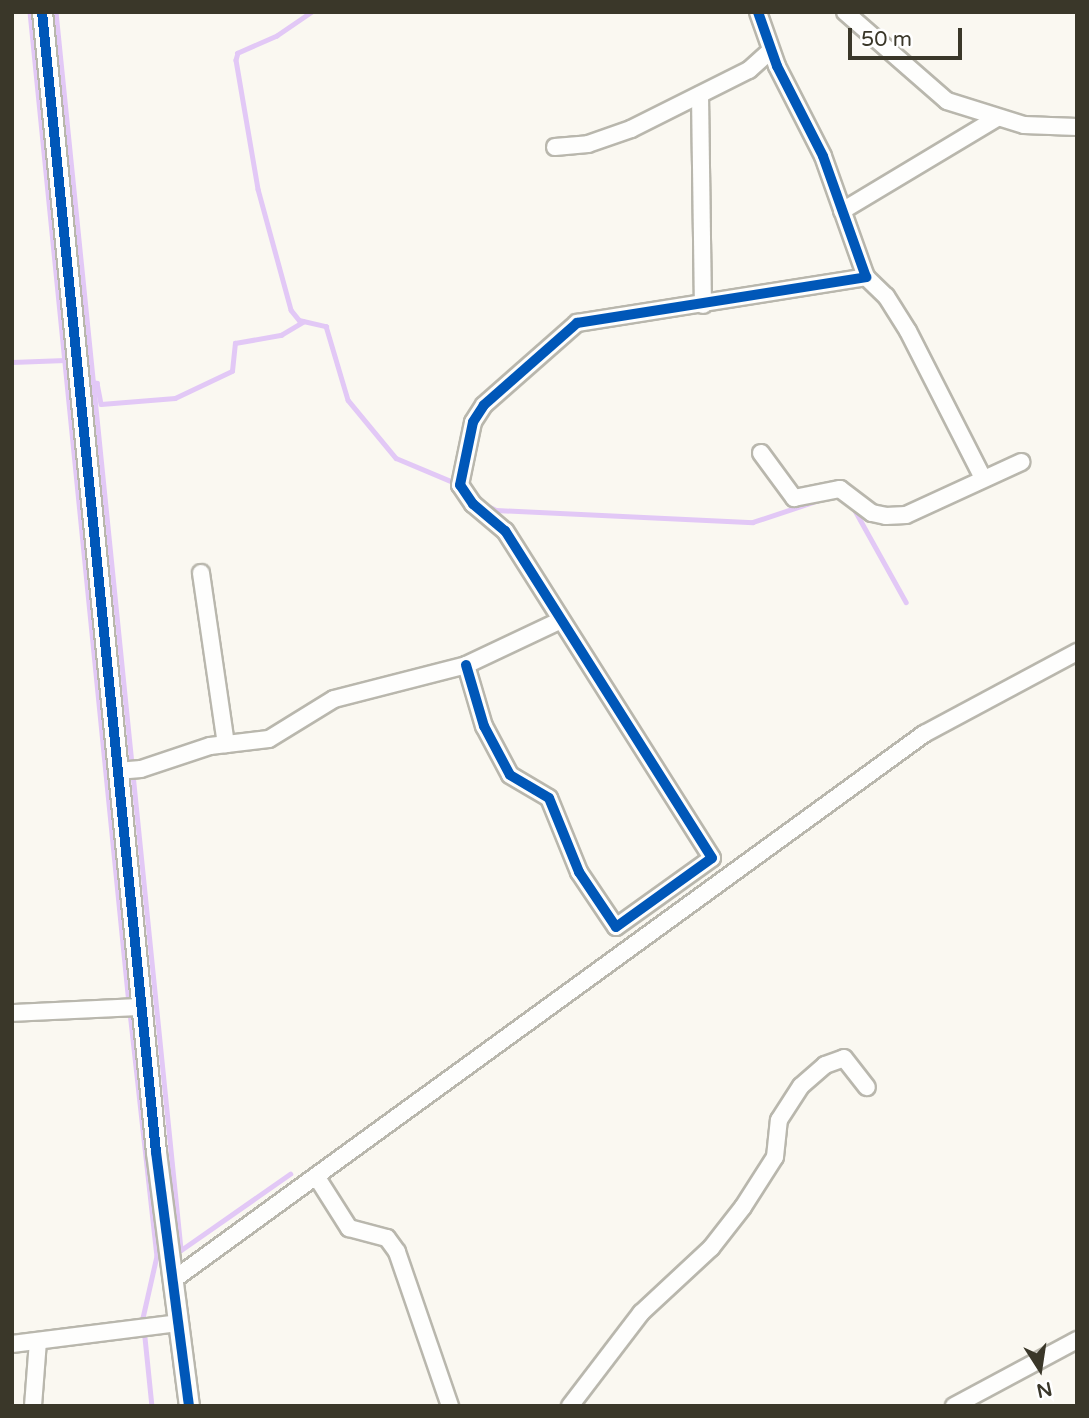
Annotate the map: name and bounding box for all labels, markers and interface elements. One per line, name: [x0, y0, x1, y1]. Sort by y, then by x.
scale bar: [851, 14, 965, 58]
text: 50 m: [861, 27, 912, 52]
north arrow: [1005, 1334, 1075, 1404]
text: N: [1035, 1377, 1054, 1402]

